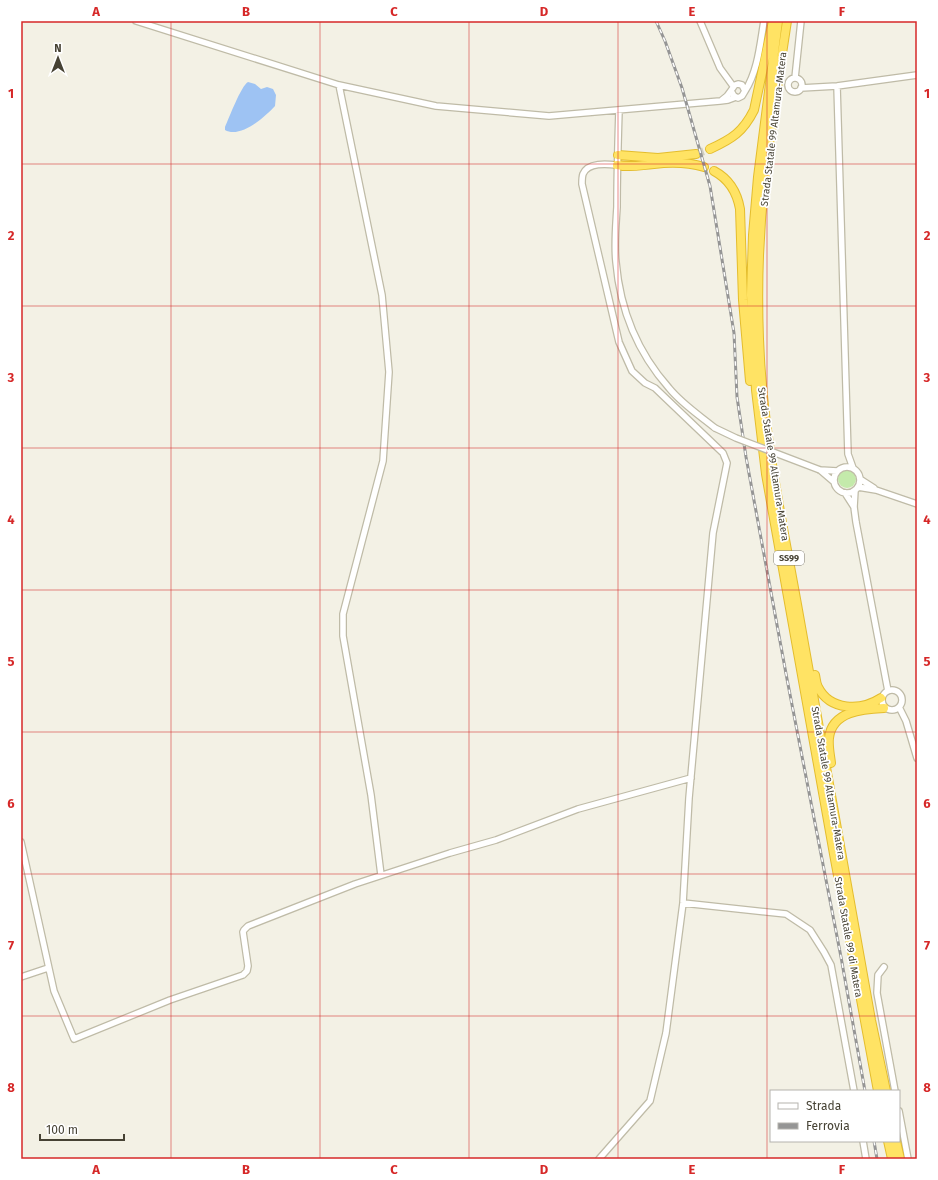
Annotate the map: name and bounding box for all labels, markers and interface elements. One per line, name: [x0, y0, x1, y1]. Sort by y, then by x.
text: A: [91, 4, 100, 19]
text: B: [242, 4, 250, 19]
text: C: [390, 4, 398, 19]
text: D: [540, 4, 549, 19]
text: E: [689, 4, 696, 19]
text: F: [839, 4, 846, 19]
north arrow: [38, 38, 78, 78]
text: N: [54, 42, 62, 55]
street label: Strada Statale 99 Altamura-Matera: [759, 51, 789, 207]
text: 1: [8, 86, 14, 101]
text: 1: [924, 86, 930, 101]
text: 2: [8, 228, 15, 243]
text: 2: [924, 228, 931, 243]
text: 3: [7, 370, 15, 385]
text: 3: [923, 370, 931, 385]
street label: Strada Statale 99 Altamura-Matera: [755, 386, 791, 542]
text: 4: [7, 512, 15, 527]
text: 4: [923, 512, 931, 527]
road number: SS99: [774, 551, 804, 565]
text: 5: [8, 654, 15, 669]
text: 5: [924, 654, 931, 669]
street label: Strada Statale 99 Altamura-Matera: [809, 706, 847, 861]
text: 6: [7, 796, 15, 811]
text: 6: [923, 796, 931, 811]
street label: Strada Statale 99 di Matera: [832, 876, 865, 998]
text: 7: [8, 938, 14, 953]
text: 7: [924, 938, 930, 953]
text: 8: [7, 1080, 15, 1095]
text: 8: [923, 1080, 931, 1095]
legend: [770, 1090, 900, 1142]
text: Strada: [806, 1099, 841, 1113]
scale bar: [40, 1116, 124, 1142]
text: Ferrovia: [806, 1119, 850, 1133]
text: 100 m: [46, 1123, 78, 1137]
text: A: [91, 1162, 100, 1177]
text: B: [242, 1162, 250, 1177]
text: C: [390, 1162, 398, 1177]
text: D: [540, 1162, 549, 1177]
text: E: [689, 1162, 696, 1177]
text: F: [839, 1162, 846, 1177]

